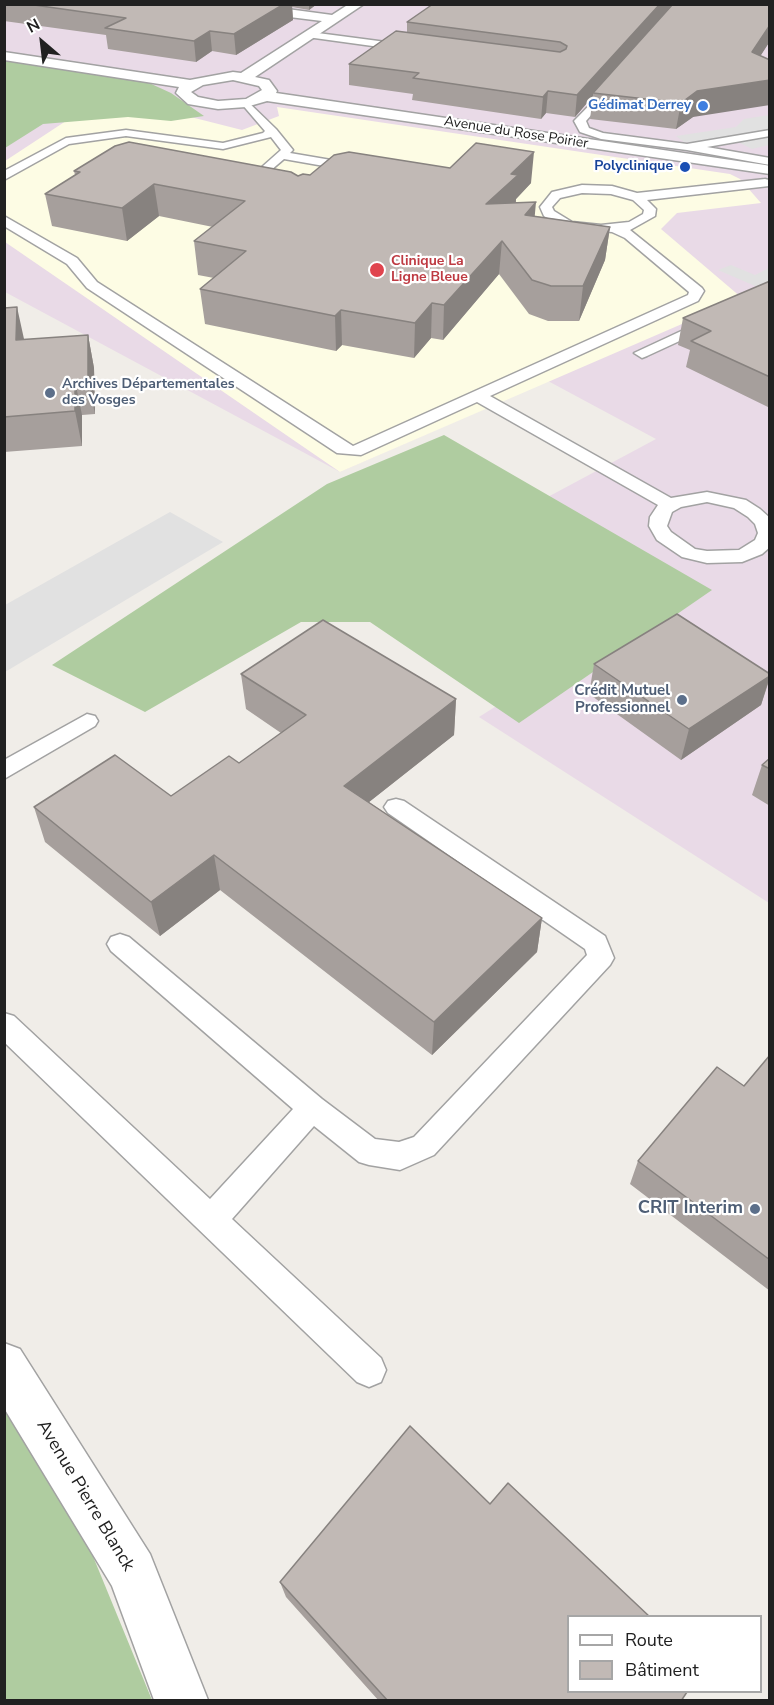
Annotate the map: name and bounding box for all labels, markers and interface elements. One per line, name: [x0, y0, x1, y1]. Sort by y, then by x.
north arrow: [12, 12, 72, 72]
text: N: [23, 14, 44, 39]
place label: Gédimat Derrey: [588, 98, 691, 114]
marker: Gédimat Derrey: [696, 99, 710, 113]
street label: Avenue du Rose Poirier: [443, 113, 589, 153]
place label: Polyclinique: [594, 159, 673, 175]
marker: Polyclinique: [678, 160, 692, 174]
place label: Clinique La Ligne Bleue: [391, 254, 468, 286]
marker: Clinique La Ligne Bleue: [368, 261, 386, 279]
place label: Archives Départementales des Vosges: [62, 377, 235, 410]
marker: Archives Départementales des Vosges: [43, 386, 57, 400]
place label: Crédit Mutuel Professionnel: [574, 682, 670, 717]
marker: Crédit Mutuel Professionnel: [675, 693, 689, 707]
place label: CRIT Interim: [638, 1198, 743, 1220]
marker: CRIT Interim: [748, 1202, 762, 1216]
street label: Avenue Pierre Blanck: [31, 1416, 139, 1576]
legend: [567, 1615, 762, 1693]
text: Route: [625, 1628, 673, 1652]
text: Bâtiment: [625, 1658, 699, 1682]

